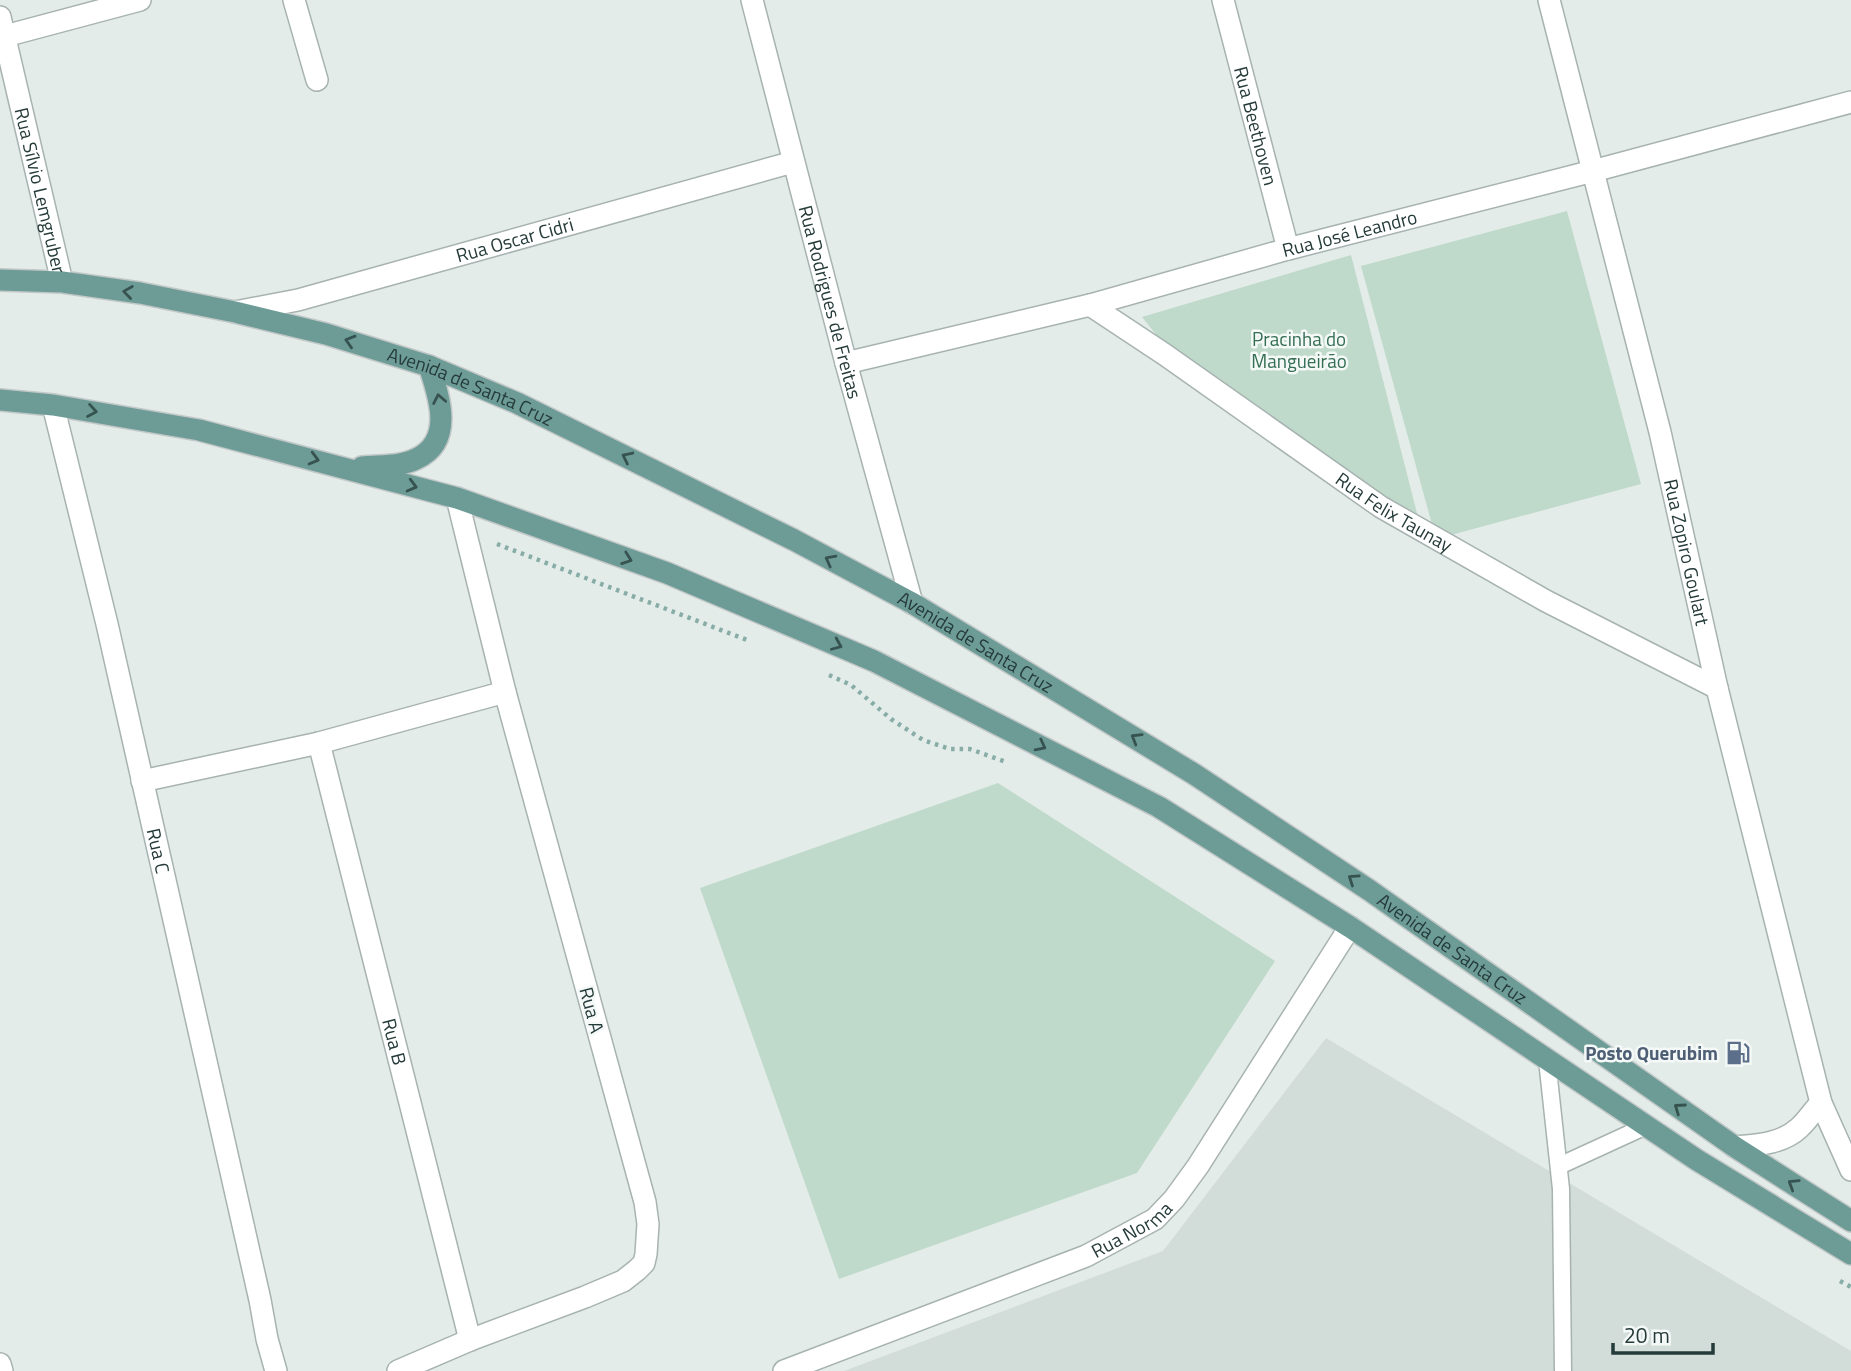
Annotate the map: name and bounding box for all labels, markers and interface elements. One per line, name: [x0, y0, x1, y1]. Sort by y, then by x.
street label: Rua Beethoven: [1227, 63, 1286, 188]
street label: Rua Sílvio Lemgruber: [8, 105, 75, 276]
street label: Rua Rodrigues de Freitas: [792, 202, 870, 402]
street label: Rua José Leandro: [1279, 202, 1420, 264]
street label: Rua Oscar Cidri: [452, 209, 577, 269]
one-way arrow: [122, 284, 134, 299]
park label: Pracinha do Mangueirão: [1251, 324, 1347, 375]
one-way arrow: [344, 335, 357, 349]
street label: Avenida de Santa Cruz: [384, 339, 559, 433]
one-way arrow: [432, 393, 447, 405]
one-way arrow: [86, 403, 98, 418]
one-way arrow: [308, 451, 320, 465]
one-way arrow: [622, 451, 634, 465]
street label: Rua Felix Taunay: [1330, 464, 1458, 559]
street label: Rua Zopiro Goulart: [1657, 476, 1718, 628]
one-way arrow: [405, 477, 417, 492]
one-way arrow: [620, 551, 632, 565]
one-way arrow: [825, 554, 837, 568]
street label: Avenida de Santa Cruz: [893, 583, 1059, 700]
one-way arrow: [830, 637, 843, 651]
one-way arrow: [1130, 734, 1143, 747]
one-way arrow: [1034, 737, 1046, 751]
street label: Rua C: [140, 825, 178, 876]
one-way arrow: [1347, 874, 1360, 887]
street label: Avenida de Santa Cruz: [1372, 885, 1534, 1011]
street label: Rua A: [572, 984, 613, 1036]
street label: Rua B: [375, 1015, 415, 1068]
place label: Posto Querubim: [1585, 1038, 1718, 1067]
fuel station icon: Posto Querubim: [1724, 1039, 1752, 1067]
one-way arrow: [1674, 1104, 1687, 1116]
one-way arrow: [1788, 1180, 1801, 1193]
street label: Rua Norma: [1086, 1194, 1179, 1265]
scale bar: [1613, 1312, 1713, 1356]
text: 20 m: [1624, 1319, 1670, 1351]

